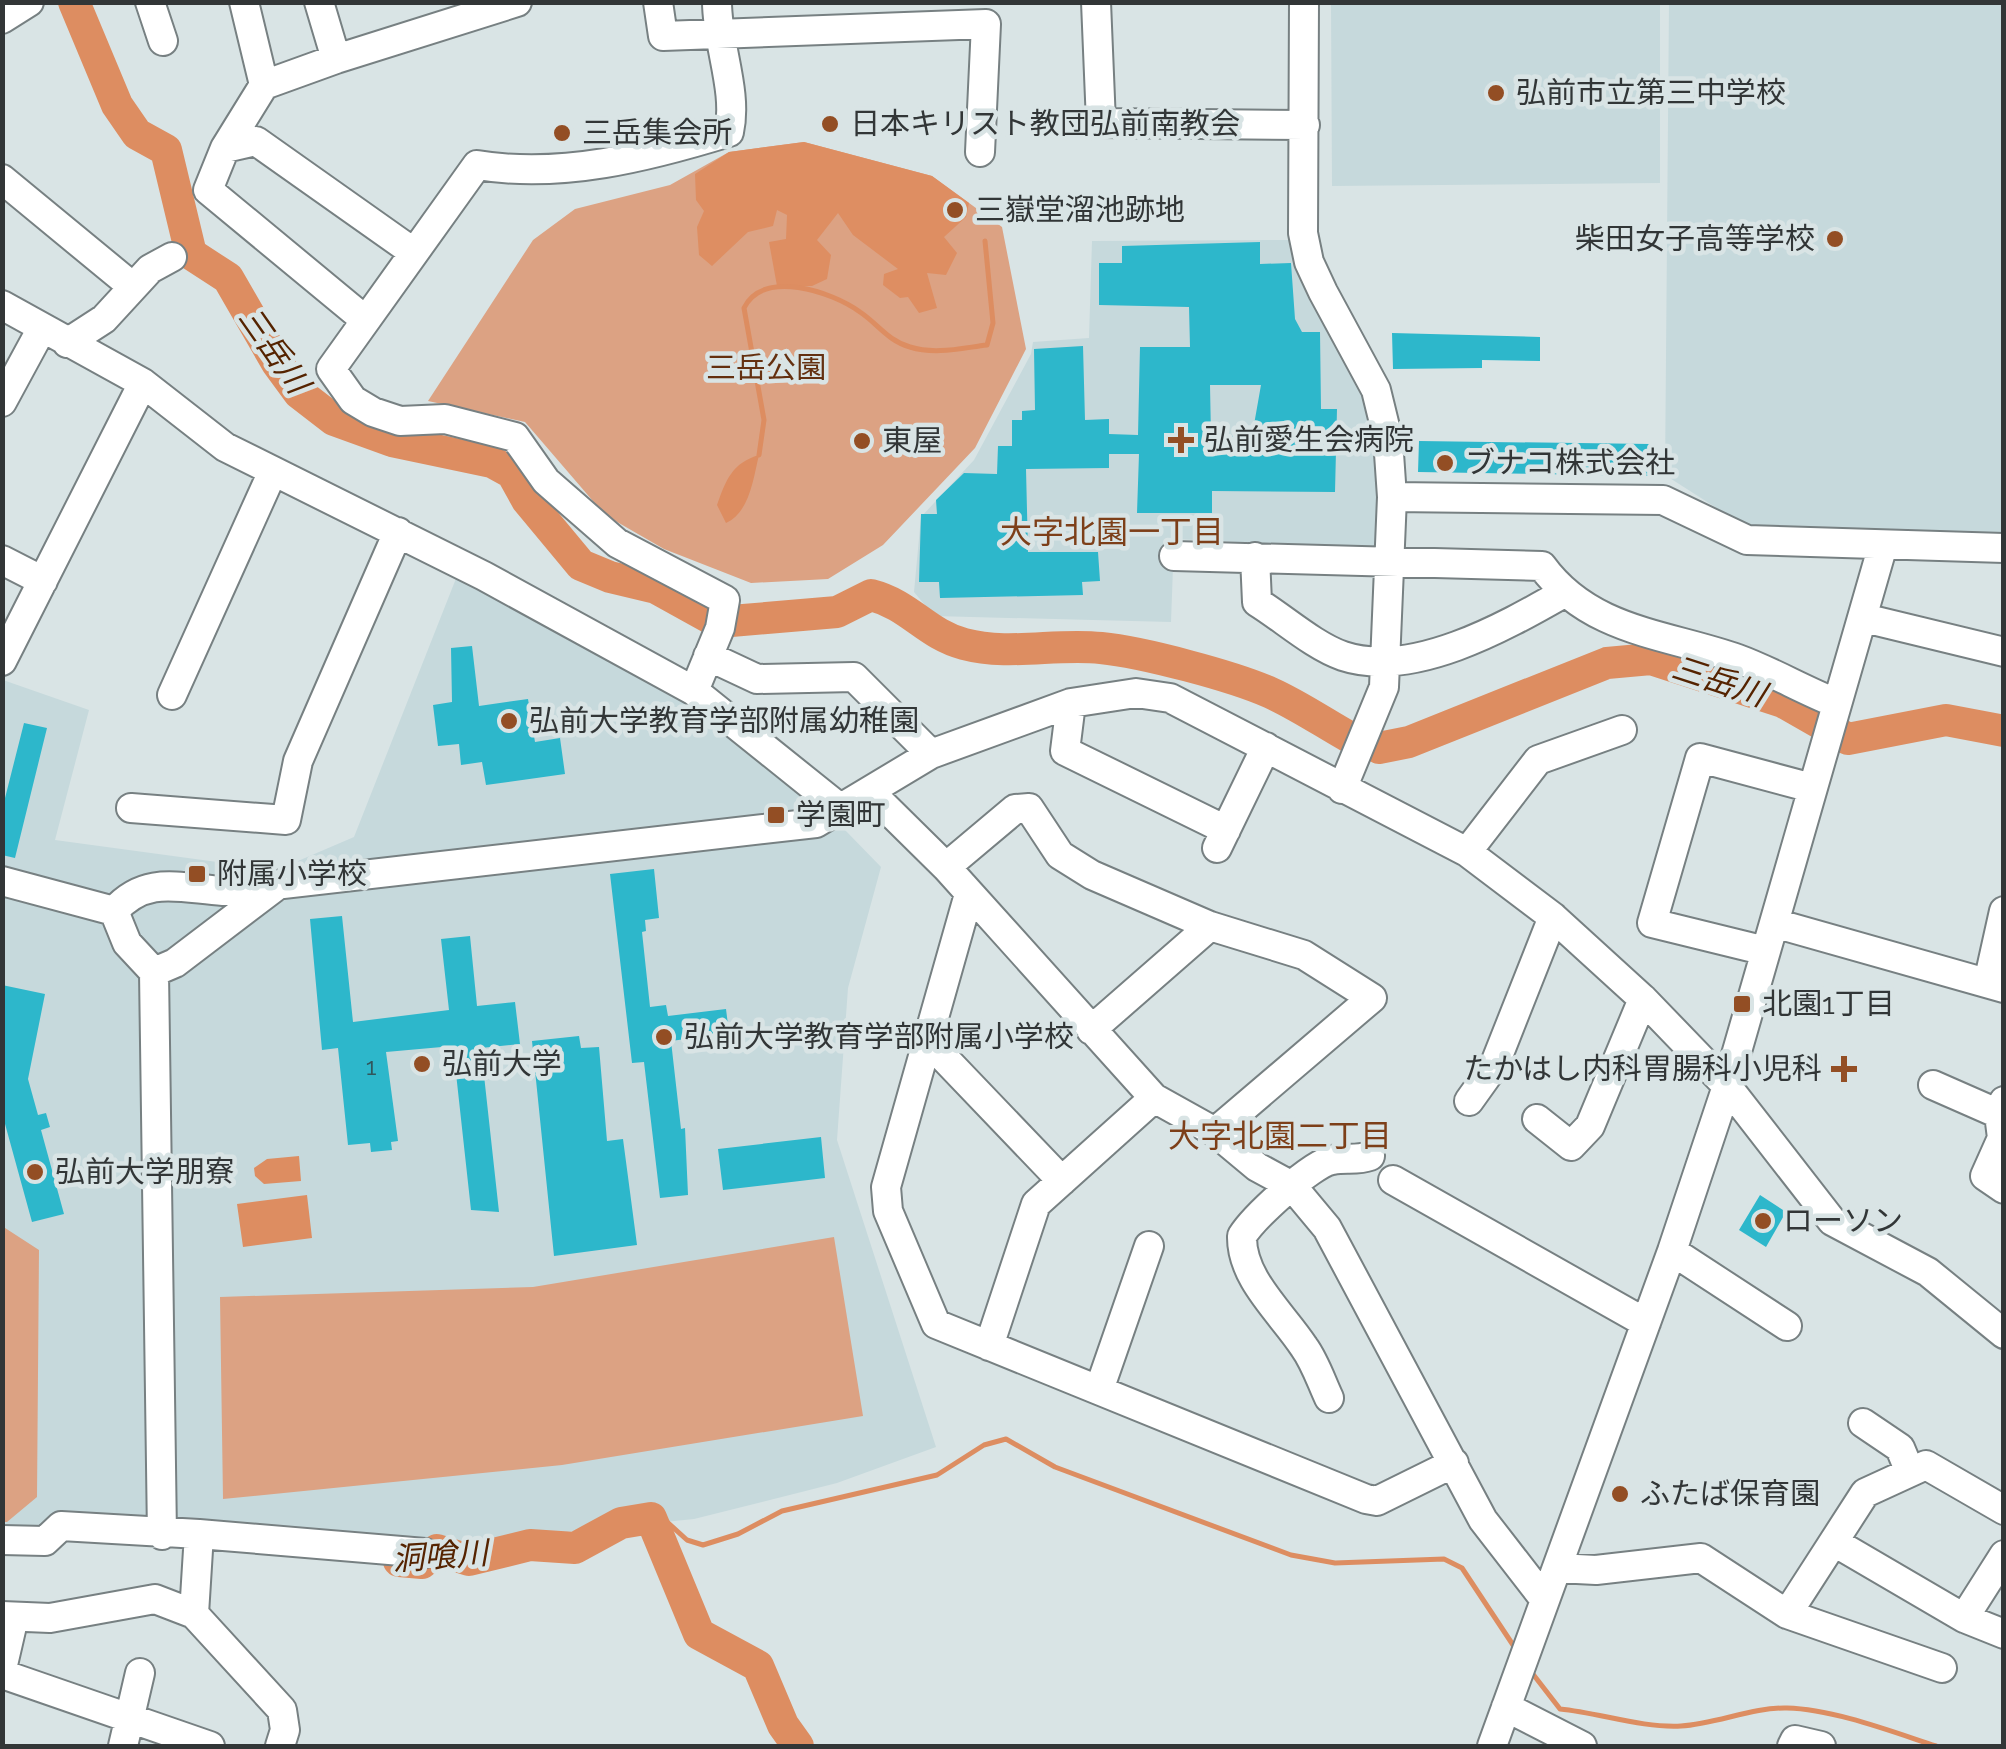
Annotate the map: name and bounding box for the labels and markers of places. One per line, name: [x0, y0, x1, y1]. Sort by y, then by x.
place label: 弘前市立第三中学校: [1516, 75, 1786, 110]
marker: 弘前市立第三中学校: [1485, 82, 1507, 104]
place label: 日本キリスト教団弘前南教会: [850, 106, 1240, 141]
marker: 日本キリスト教団弘前南教会: [819, 113, 841, 135]
place label: 三岳集会所: [582, 115, 732, 150]
marker: 三岳集会所: [551, 122, 573, 144]
place label: 三嶽堂溜池跡地: [975, 192, 1185, 227]
marker: 三嶽堂溜池跡地: [944, 199, 966, 221]
place label: 柴田女子高等学校: [1575, 221, 1815, 256]
marker: 柴田女子高等学校: [1824, 228, 1846, 250]
place label: 弘前愛生会病院: [1204, 422, 1414, 457]
place label: 東屋: [882, 423, 942, 458]
marker: 弘前愛生会病院: [1168, 427, 1194, 453]
marker: 東屋: [851, 430, 873, 452]
place label: ブナコ株式会社: [1465, 445, 1675, 480]
marker: ブナコ株式会社: [1434, 452, 1456, 474]
place label: 弘前大学教育学部附属幼稚園: [529, 703, 919, 738]
marker: 弘前大学教育学部附属幼稚園: [498, 710, 520, 732]
place label: 学園町: [796, 797, 886, 832]
marker: 学園町: [765, 804, 787, 826]
place label: 附属小学校: [217, 856, 367, 891]
marker: 附属小学校: [186, 863, 208, 885]
place label: 北園1丁目: [1762, 986, 1895, 1021]
marker: 北園1丁目: [1731, 993, 1753, 1015]
place label: 弘前大学教育学部附属小学校: [684, 1019, 1074, 1054]
marker: 弘前大学教育学部附属小学校: [653, 1026, 675, 1048]
place label: 弘前大学: [442, 1046, 562, 1081]
place label: たかはし内科胃腸科小児科: [1463, 1051, 1822, 1086]
marker: 弘前大学: [411, 1053, 433, 1075]
marker: たかはし内科胃腸科小児科: [1831, 1056, 1857, 1082]
place label: 弘前大学朋寮: [55, 1154, 235, 1189]
marker: 弘前大学朋寮: [24, 1161, 46, 1183]
place label: ローソン: [1783, 1203, 1903, 1238]
marker: ローソン: [1752, 1210, 1774, 1232]
place label: ふたば保育園: [1640, 1476, 1820, 1511]
marker: ふたば保育園: [1609, 1483, 1631, 1505]

